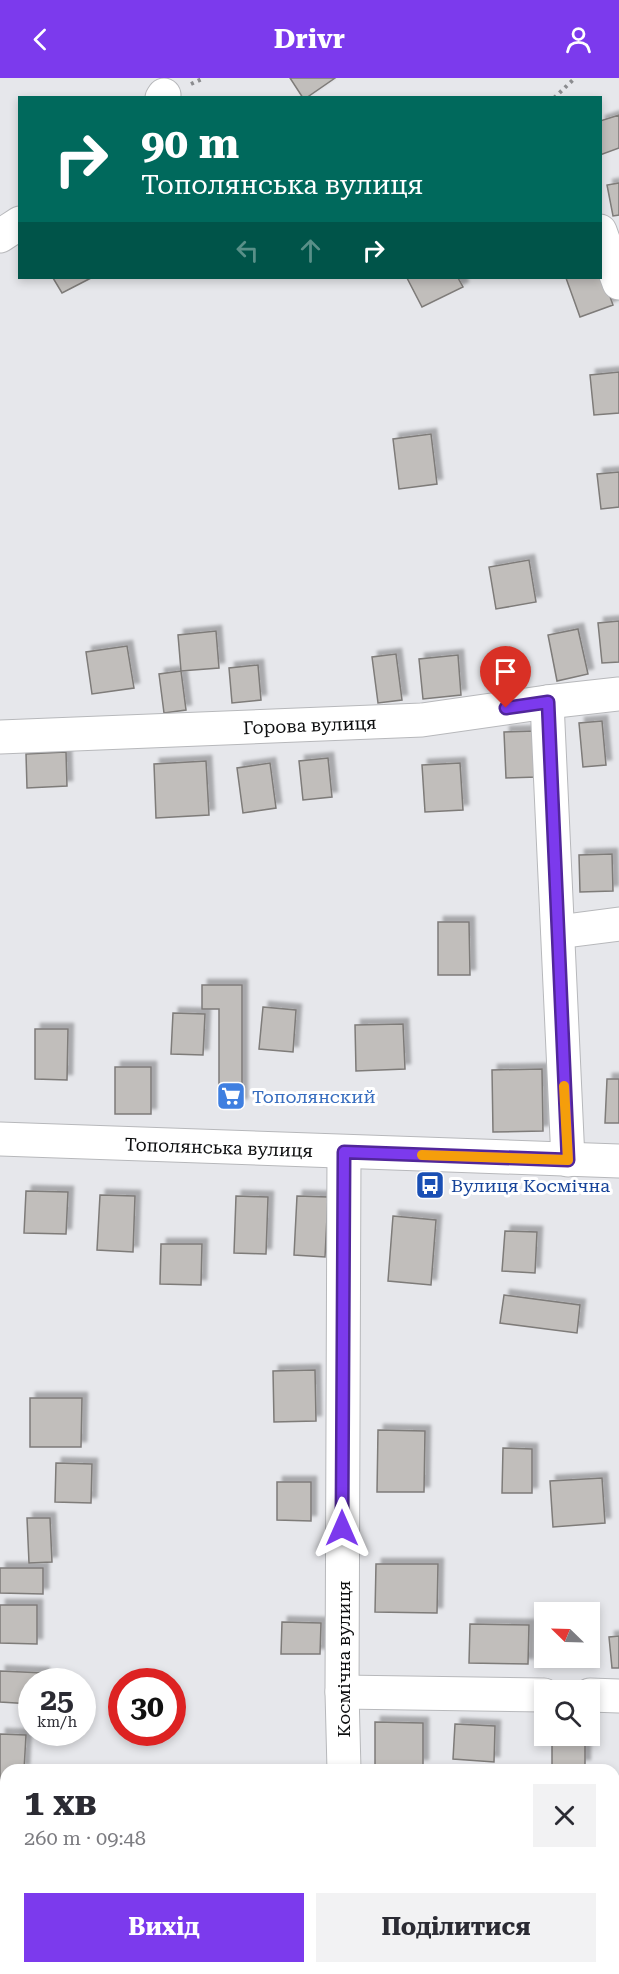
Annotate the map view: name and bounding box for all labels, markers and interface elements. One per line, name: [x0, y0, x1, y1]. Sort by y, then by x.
icon: back: [24, 23, 57, 56]
text: Drivr: [274, 23, 345, 55]
icon: person: [562, 23, 595, 56]
text: 90 m: [141, 119, 239, 168]
icon: right: [42, 120, 120, 198]
text: Тополянська вулиця: [141, 169, 423, 201]
icon: left: [231, 234, 264, 267]
icon: ahead: [294, 234, 327, 267]
icon: right: [357, 234, 390, 267]
pin: [480, 646, 531, 708]
icon: arrive: [489, 655, 522, 688]
street label: Горова вулиця: [243, 711, 377, 738]
supermarket icon: Тополянский: [215, 1080, 247, 1112]
place label: Тополянский: [252, 1086, 375, 1107]
street label: Тополянська вулиця: [124, 1133, 313, 1161]
bus stop icon: Вулиця Космічна: [414, 1169, 446, 1201]
place label: Вулиця Космічна: [451, 1175, 610, 1196]
position arrow: [310, 1496, 374, 1560]
street label: Космічна вулиця: [333, 1580, 354, 1738]
north arrow: [534, 1602, 600, 1668]
map controls: [534, 1602, 600, 1746]
speed limit sign: 30: [108, 1668, 186, 1746]
button: search: [534, 1680, 600, 1746]
text: 25: [40, 1682, 74, 1717]
text: km/h: [37, 1713, 77, 1731]
text: 1 хв: [24, 1782, 97, 1824]
button: close: [533, 1784, 596, 1847]
text: 260 m · 09:48: [24, 1826, 146, 1850]
button: Вихід: [24, 1893, 304, 1962]
button: Поділитися: [316, 1893, 596, 1962]

